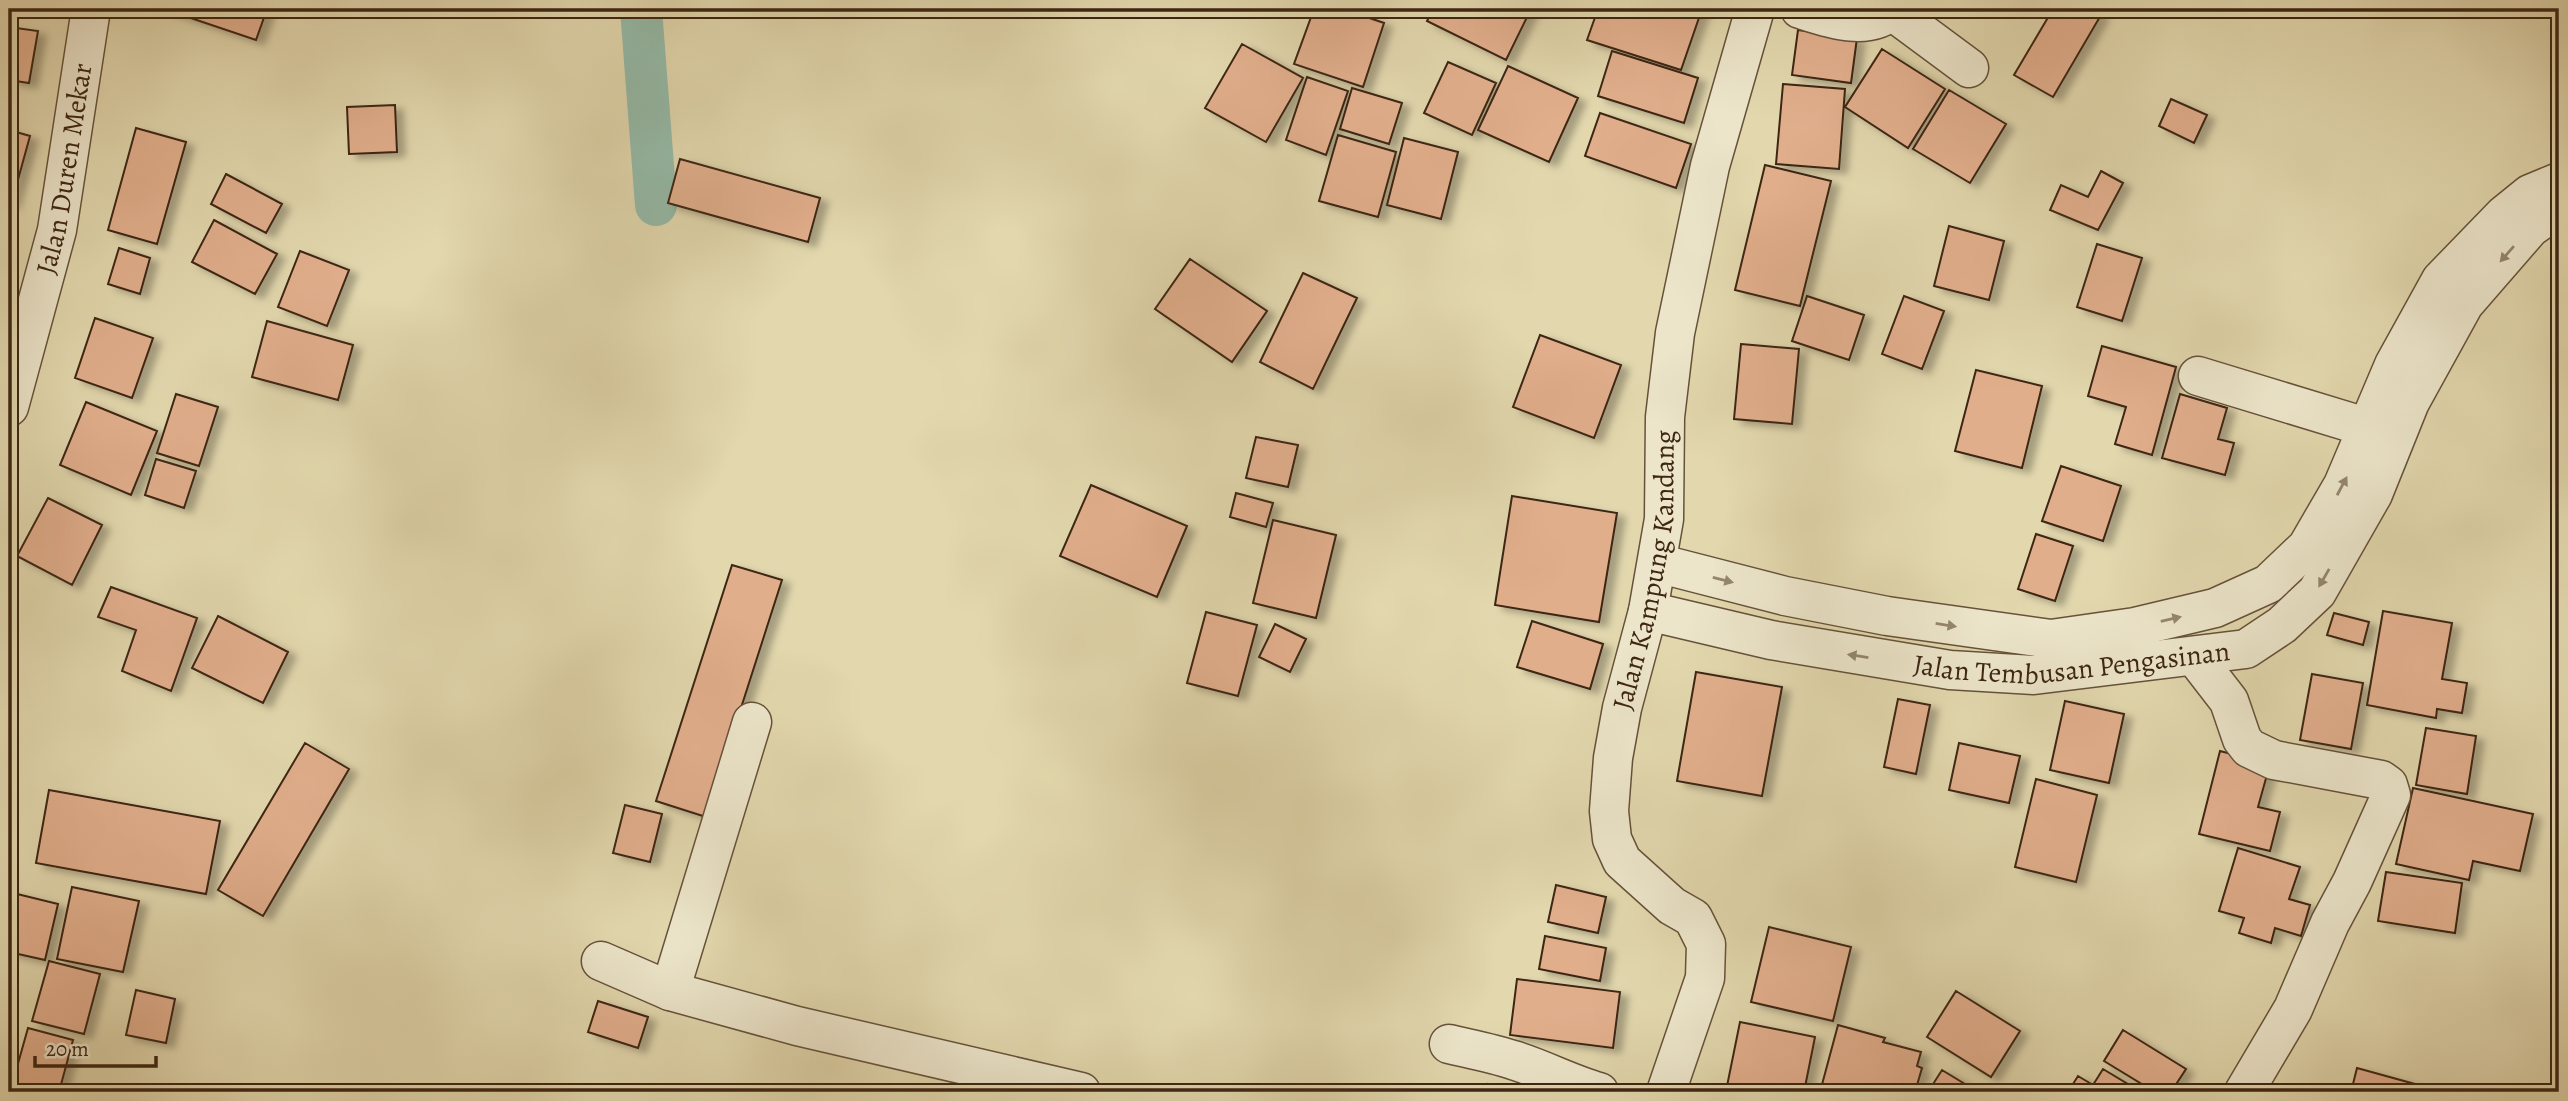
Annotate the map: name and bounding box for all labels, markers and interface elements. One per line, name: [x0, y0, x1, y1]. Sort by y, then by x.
street label: Jalan Duren Mekar: [27, 60, 101, 279]
one-way arrow: [2499, 245, 2515, 263]
street label: Jalan Kampung Kandang: [1603, 430, 1684, 714]
one-way arrow: [2336, 476, 2348, 496]
one-way arrow: [2318, 569, 2330, 588]
one-way arrow: [1713, 575, 1735, 586]
one-way arrow: [2160, 613, 2182, 624]
one-way arrow: [1935, 619, 1957, 630]
street label: Jalan Tembusan Pengasinan: [1910, 632, 2232, 694]
one-way arrow: [1847, 650, 1869, 661]
scale bar: [35, 1024, 156, 1068]
text: 20 m: [46, 1035, 89, 1063]

